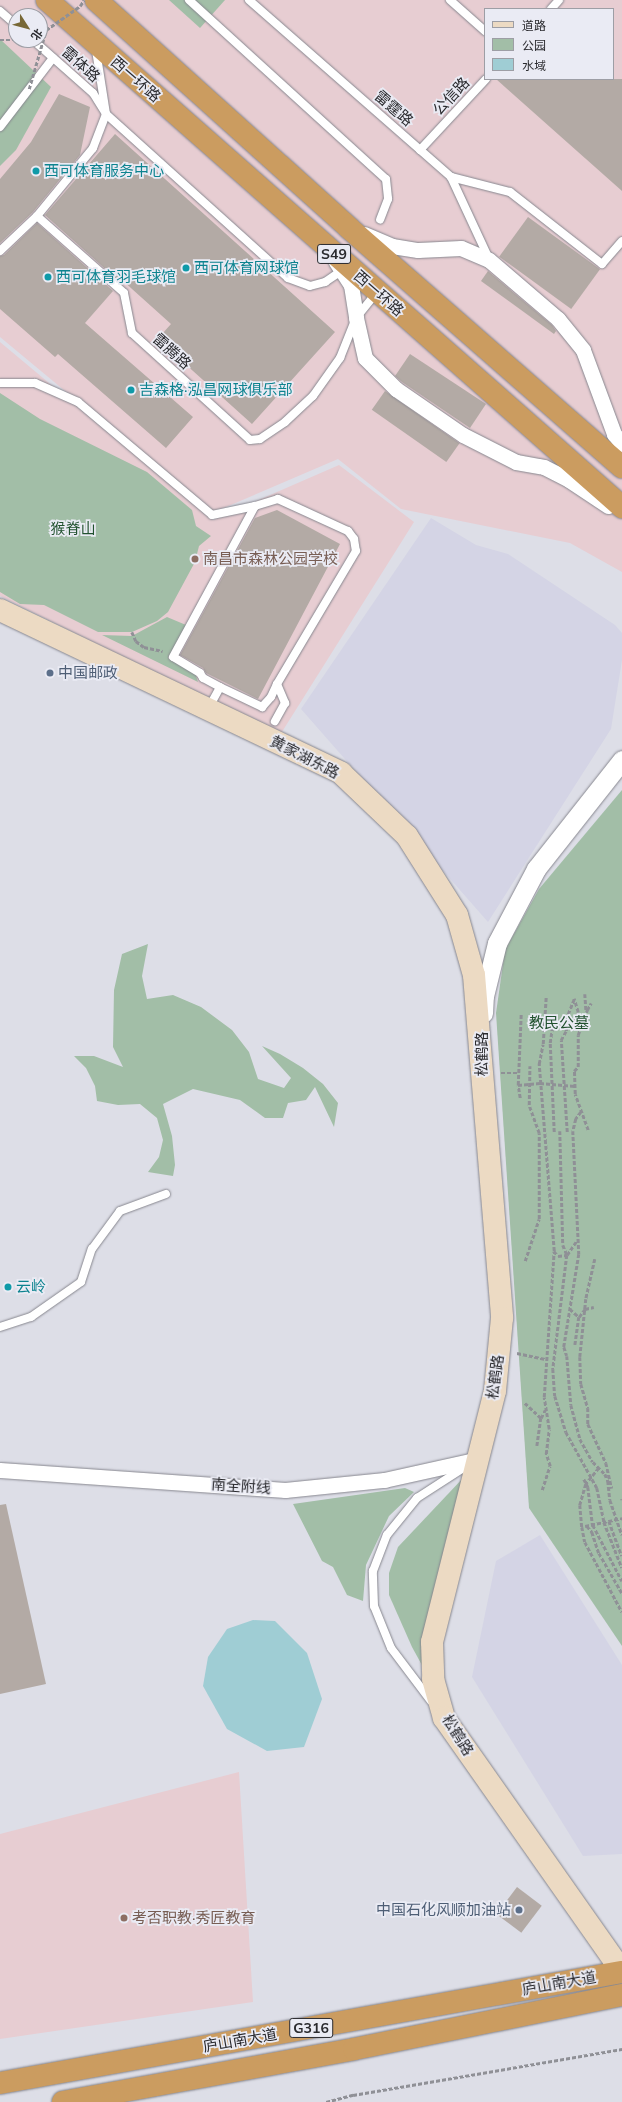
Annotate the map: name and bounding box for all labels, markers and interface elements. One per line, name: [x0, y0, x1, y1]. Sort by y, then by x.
north arrow: [8, 8, 48, 48]
legend: [484, 8, 614, 80]
text: 道路: [522, 18, 546, 33]
text: 北: [28, 26, 46, 43]
text: 公园: [522, 38, 546, 53]
street label: 雷体路: [58, 42, 104, 86]
street label: 西一环路: [107, 53, 165, 105]
text: 水域: [522, 58, 546, 73]
street label: 公信路: [429, 73, 473, 119]
street label: 雷霆路: [371, 86, 417, 130]
place label: 西可体育服务中心: [44, 162, 164, 180]
marker: 西可体育服务中心: [31, 166, 41, 176]
road number: S49: [317, 242, 351, 266]
place label: 西可体育网球馆: [194, 259, 299, 277]
marker: 西可体育网球馆: [181, 263, 191, 273]
street label: 西一环路: [350, 267, 408, 319]
place label: 西可体育羽毛球馆: [56, 268, 176, 286]
marker: 西可体育羽毛球馆: [43, 272, 53, 282]
street label: 雷腾路: [149, 329, 195, 373]
place label: 吉森格·泓昌网球俱乐部: [139, 381, 292, 399]
marker: 吉森格·泓昌网球俱乐部: [126, 385, 136, 395]
park label: 猴脊山: [51, 520, 95, 538]
place label: 南昌市森林公园学校: [203, 550, 338, 568]
marker: 南昌市森林公园学校: [190, 554, 200, 564]
place label: 中国邮政: [58, 664, 118, 682]
marker: 中国邮政: [45, 668, 55, 678]
street label: 黄家湖东路: [268, 732, 342, 782]
park label: 教民公墓: [529, 1014, 589, 1032]
street label: 松鹤路: [473, 1032, 491, 1076]
place label: 云岭: [16, 1278, 46, 1296]
marker: 云岭: [3, 1282, 13, 1292]
street label: 松鹤路: [483, 1353, 507, 1401]
street label: 南全附线: [210, 1475, 272, 1497]
street label: 松鹤路: [438, 1711, 478, 1759]
place label: 中国石化风顺加油站: [376, 1901, 511, 1919]
marker: 中国石化风顺加油站: [514, 1905, 524, 1915]
place label: 考否职教·秀匠教育: [132, 1909, 255, 1927]
marker: 考否职教·秀匠教育: [119, 1913, 129, 1923]
street label: 庐山南大道: [521, 1968, 597, 1998]
road number: G316: [289, 2016, 333, 2040]
street label: 庐山南大道: [202, 2025, 278, 2055]

